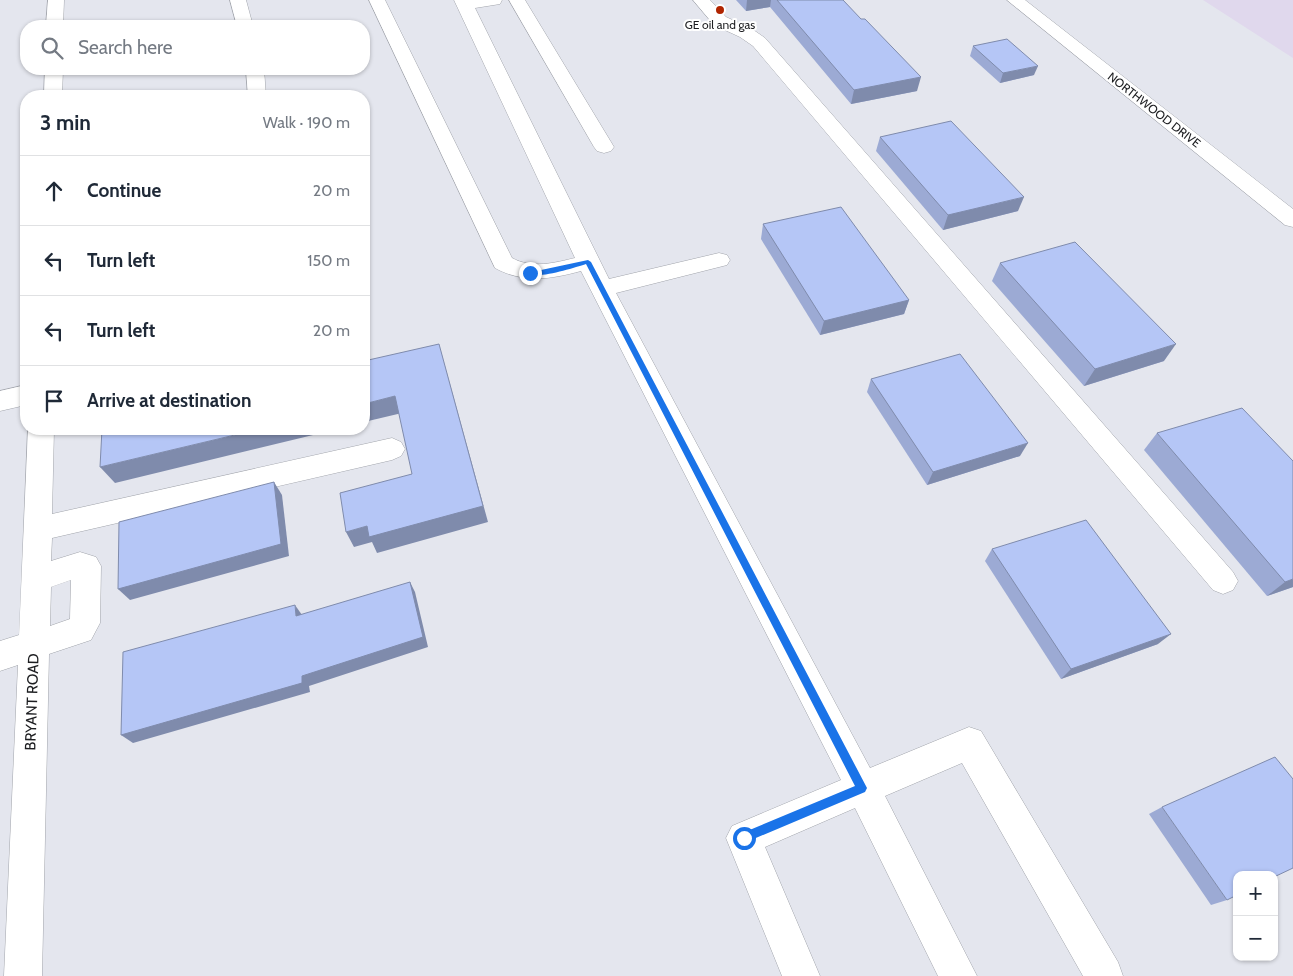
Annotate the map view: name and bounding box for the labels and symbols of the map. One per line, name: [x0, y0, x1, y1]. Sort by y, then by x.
marker: GE oil and gas: [714, 4, 726, 16]
place label: GE oil and gas: [685, 17, 755, 32]
street label: NORTHWOOD DRIVE: [1105, 69, 1204, 151]
route end: [519, 262, 542, 285]
street label: BRYANT ROAD: [21, 653, 43, 751]
route start: [733, 827, 756, 850]

